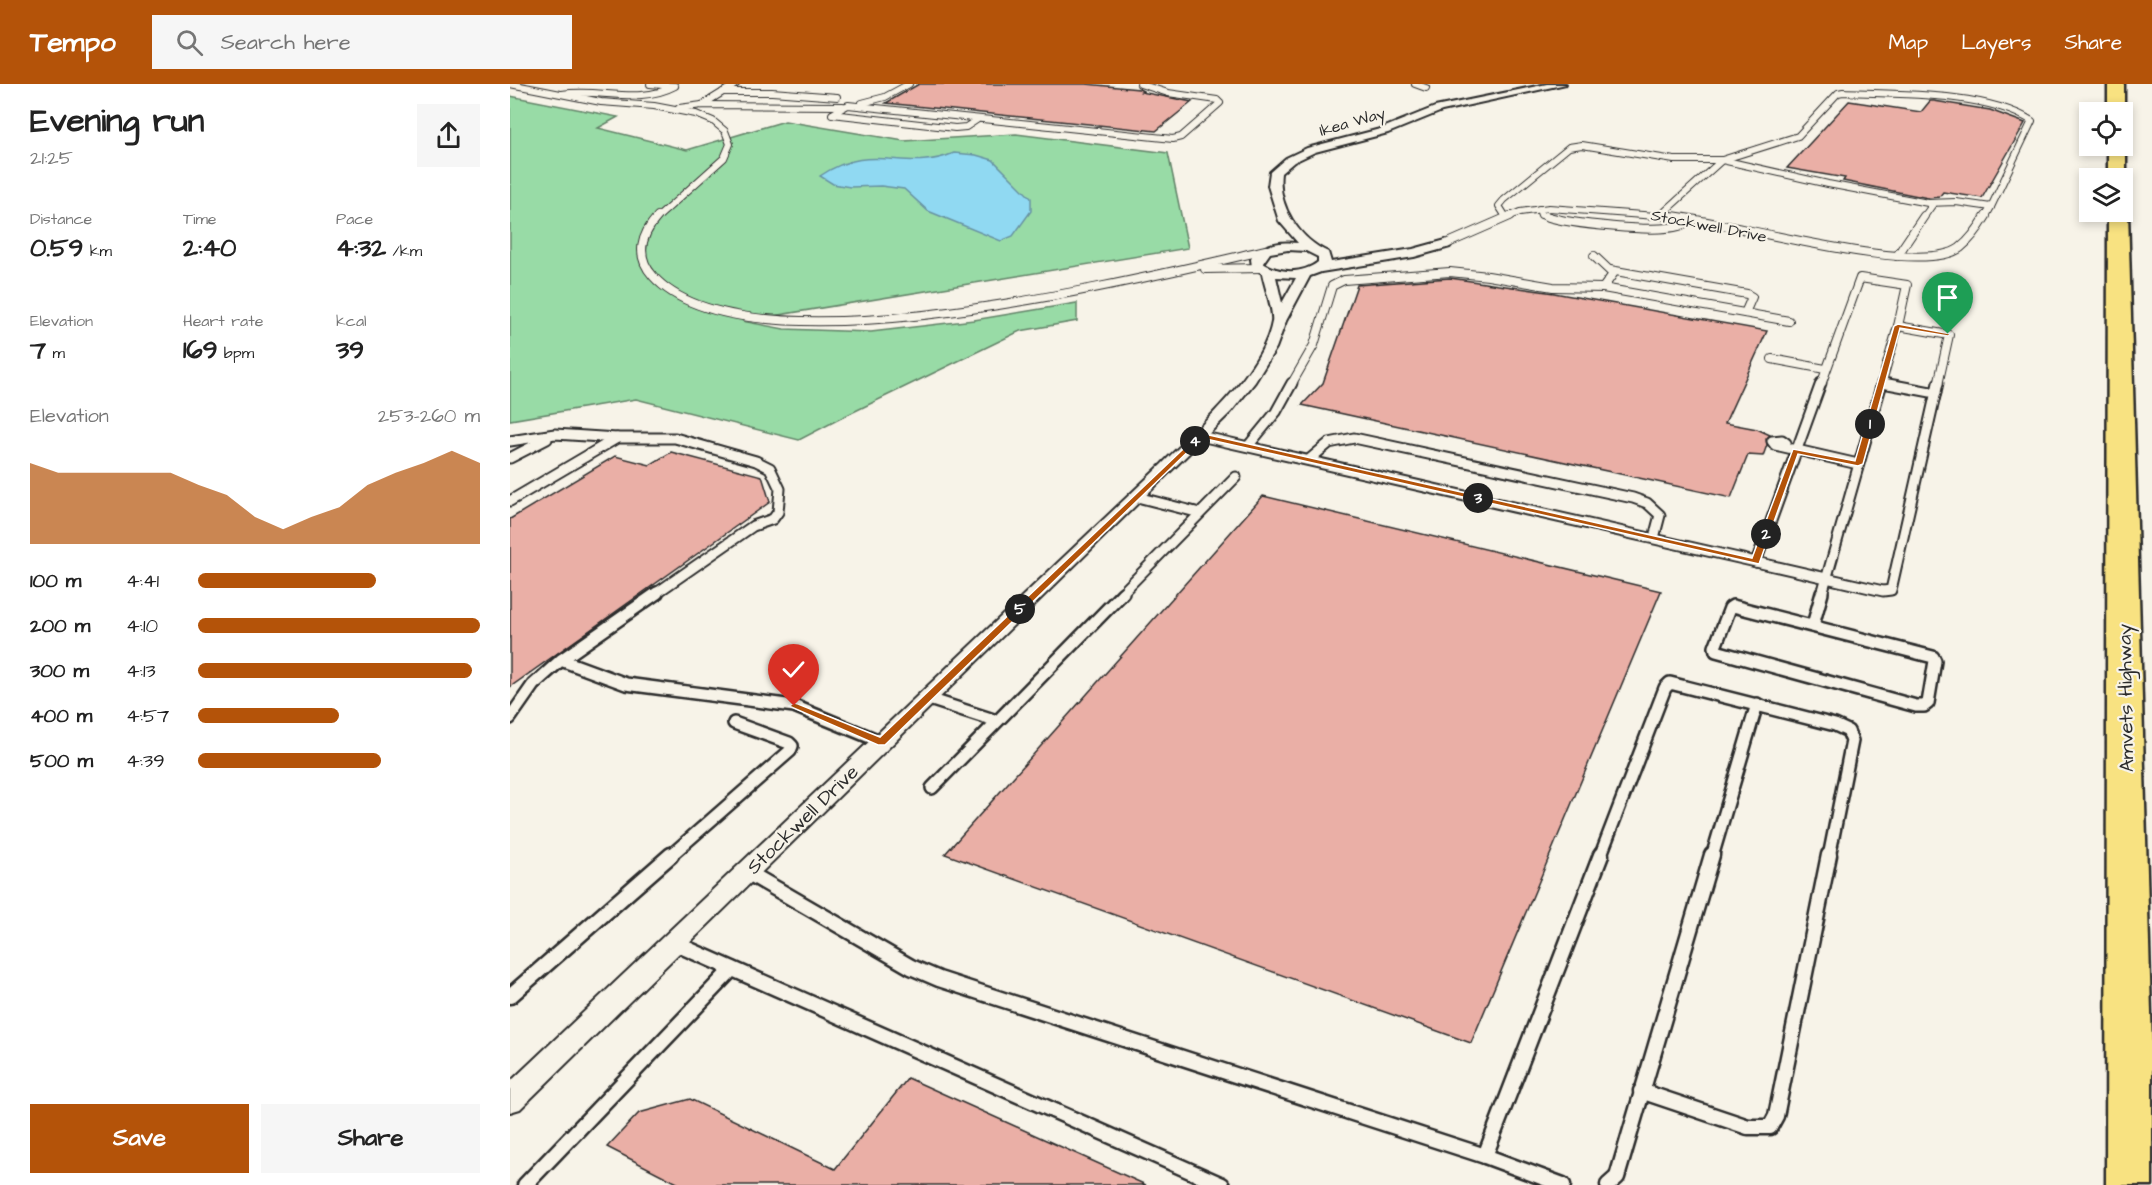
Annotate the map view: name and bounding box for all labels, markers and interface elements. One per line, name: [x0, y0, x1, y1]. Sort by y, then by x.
search box: [152, 15, 572, 69]
text: Tempo: [30, 23, 116, 62]
icon: search: [173, 26, 206, 59]
text: Search here: [221, 27, 351, 58]
text: Map: [1888, 28, 1928, 57]
text: Layers: [1961, 28, 2031, 57]
text: Share: [2064, 28, 2122, 57]
text: Evening run: [30, 98, 204, 144]
street label: Ikea Way: [1317, 102, 1388, 143]
map controls: [2079, 102, 2133, 222]
button: locate: [2079, 102, 2133, 156]
button: share: [417, 104, 480, 167]
text: 21:25: [30, 144, 73, 172]
button: layers: [2079, 168, 2133, 222]
street label: Stockwell Drive: [1649, 204, 1769, 248]
text: Distance: [30, 208, 92, 230]
text: Time: [183, 208, 217, 230]
text: Pace: [336, 208, 373, 230]
text: 0.59: [30, 230, 83, 266]
text: 2:40: [183, 230, 236, 266]
text: 4:32: [336, 230, 386, 266]
text: km: [83, 240, 112, 262]
text: /km: [386, 240, 422, 262]
pin: [1922, 272, 1973, 334]
icon: arrive: [1931, 281, 1964, 314]
text: Elevation: [30, 310, 93, 332]
text: Heart rate: [183, 310, 263, 332]
text: kcal: [336, 310, 367, 332]
text: 7: [30, 332, 46, 368]
text: 169: [183, 332, 217, 368]
text: 39: [336, 332, 364, 368]
text: m: [46, 342, 65, 364]
text: bpm: [217, 342, 254, 364]
text: Elevation: [30, 402, 109, 430]
text: 253–260 m: [378, 402, 480, 430]
pin: 1: [1855, 409, 1885, 439]
text: 1: [1869, 413, 1871, 435]
pin: 4: [1180, 426, 1210, 456]
text: 4: [1190, 430, 1200, 452]
pin: 3: [1463, 483, 1493, 513]
text: 3: [1474, 487, 1482, 509]
pin: 2: [1751, 519, 1781, 549]
text: 2: [1761, 523, 1771, 545]
text: 100 m: [30, 567, 81, 595]
text: 4:41: [126, 567, 159, 595]
pin: 5: [1005, 594, 1035, 624]
text: 5: [1014, 598, 1026, 620]
text: 200 m: [30, 612, 90, 640]
text: 4:10: [126, 612, 158, 640]
street label: Amvets Highway: [2111, 624, 2142, 772]
pin: [768, 644, 819, 706]
icon: check: [777, 653, 810, 686]
text: 300 m: [30, 657, 89, 685]
text: 4:13: [126, 657, 156, 685]
text: 400 m: [30, 702, 92, 730]
text: 4:57: [126, 702, 169, 730]
text: 500 m: [30, 747, 93, 775]
text: 4:39: [126, 747, 165, 775]
street label: Stockwell Drive: [740, 759, 865, 881]
button: Save: [30, 1104, 249, 1173]
button: Share: [261, 1104, 480, 1173]

